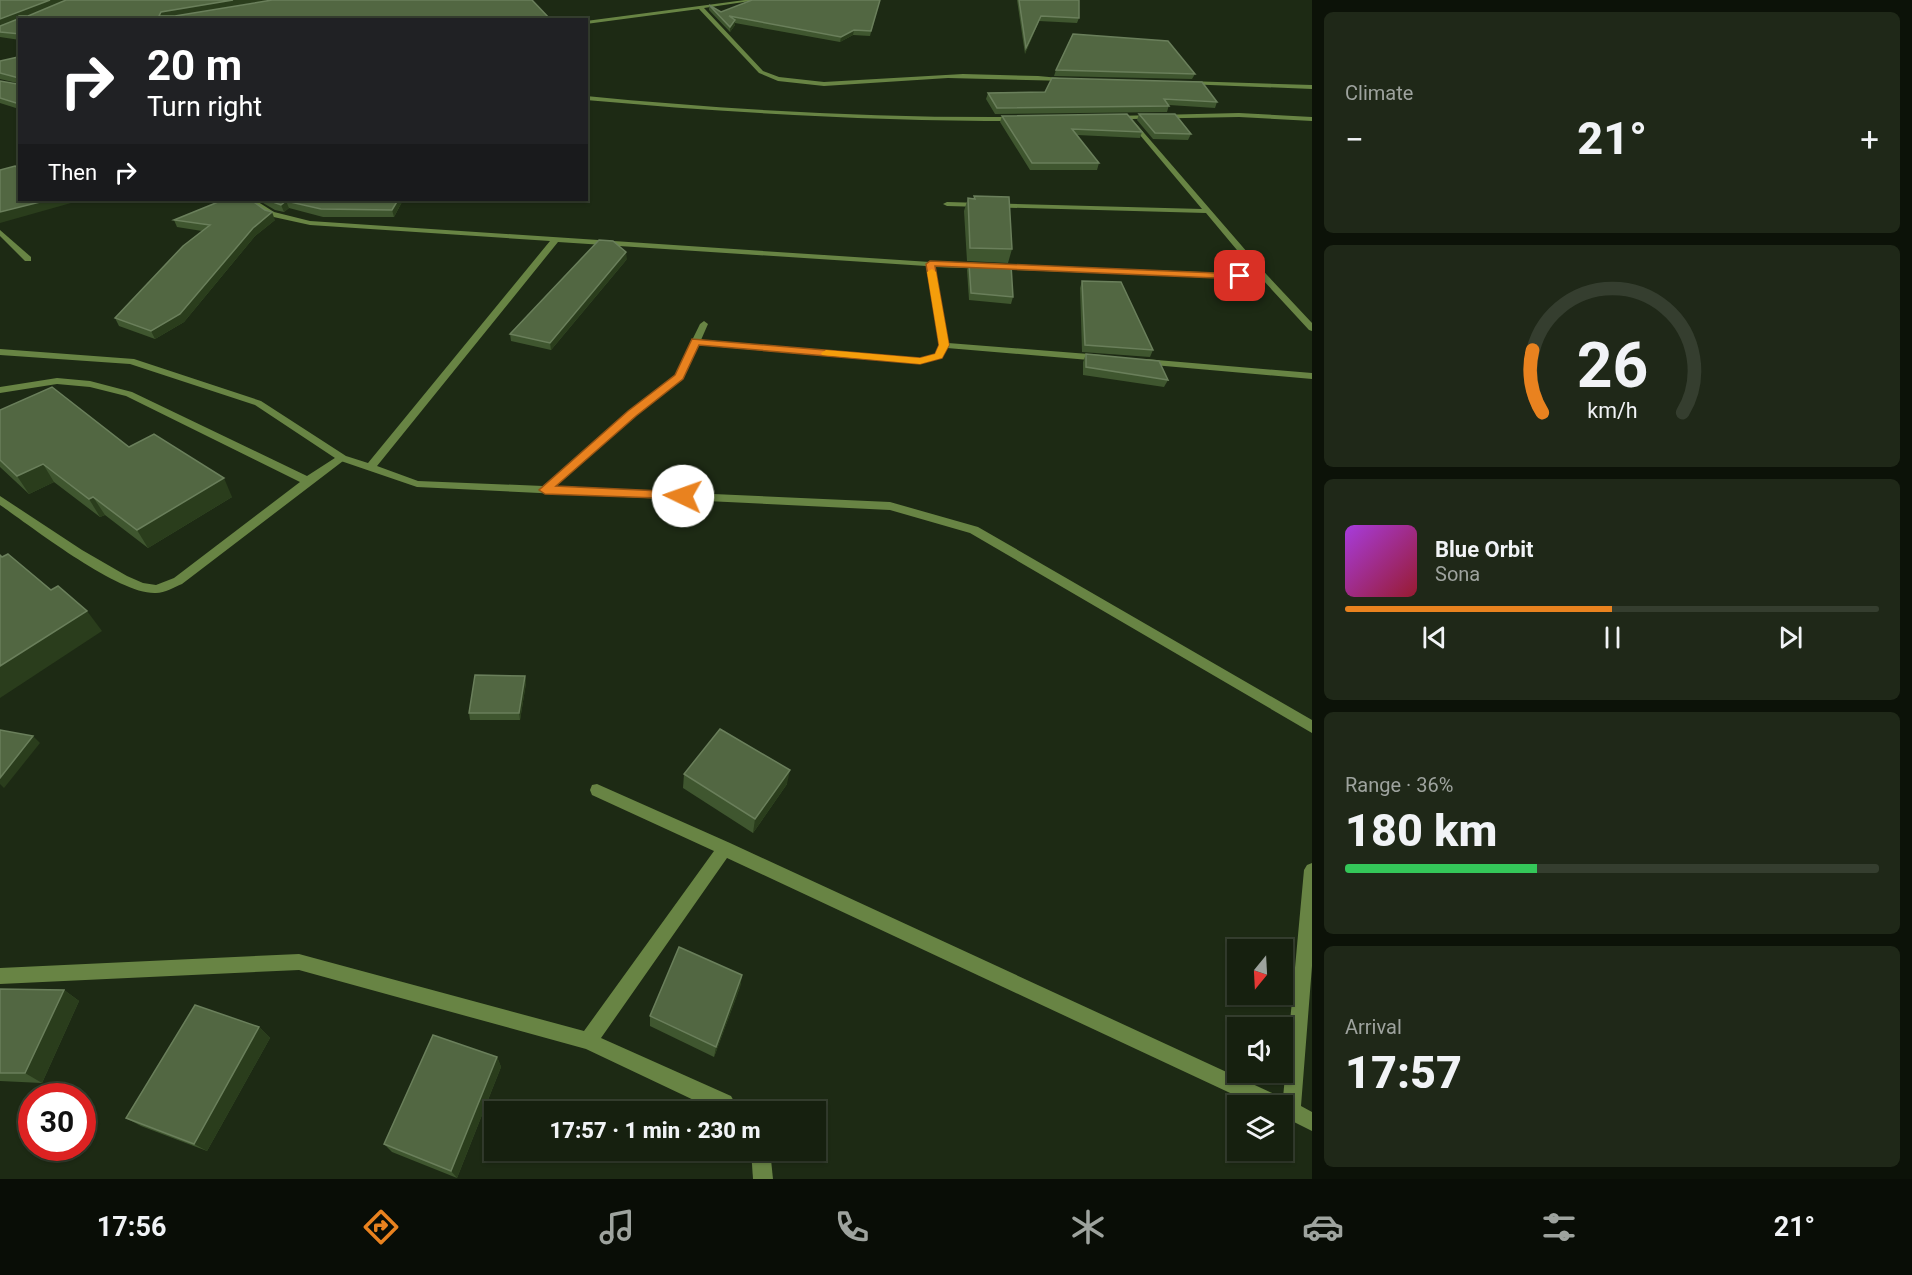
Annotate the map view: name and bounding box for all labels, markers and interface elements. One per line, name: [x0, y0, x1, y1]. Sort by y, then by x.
text: 20 m: [147, 41, 242, 90]
icon: right: [48, 42, 126, 120]
text: Climate: [1345, 81, 1413, 105]
text: Turn right: [147, 91, 262, 123]
text: 21°: [1577, 112, 1647, 165]
text: −: [1345, 120, 1364, 159]
text: +: [1860, 120, 1879, 159]
icon: right: [109, 156, 142, 189]
text: Then: [48, 160, 97, 185]
pin: [1214, 250, 1265, 301]
icon: arrive: [1223, 259, 1256, 292]
text: 26: [1576, 329, 1648, 402]
text: km/h: [1587, 399, 1637, 424]
position arrow: [651, 464, 715, 528]
text: Blue Orbit: [1435, 537, 1533, 562]
text: Sona: [1435, 562, 1480, 586]
icon: previous: [1418, 621, 1451, 654]
icon: pause: [1596, 621, 1629, 654]
icon: next: [1774, 621, 1807, 654]
text: Range · 36%: [1345, 773, 1453, 797]
text: 180 km: [1345, 804, 1497, 857]
north arrow: [1227, 939, 1293, 1005]
map controls: [1227, 939, 1293, 1161]
text: Arrival: [1345, 1015, 1402, 1039]
button: sound: [1227, 1017, 1293, 1083]
text: 17:57: [1345, 1046, 1462, 1099]
speed limit sign: 30: [18, 1083, 96, 1161]
button: layers: [1227, 1095, 1293, 1161]
text: 17:57 · 1 min · 230 m: [550, 1118, 760, 1143]
icon: directions: [360, 1206, 402, 1248]
icon: music: [596, 1206, 638, 1248]
icon: phone: [831, 1206, 873, 1248]
icon: climate: [1067, 1206, 1109, 1248]
icon: car: [1302, 1206, 1344, 1248]
icon: filters: [1538, 1206, 1580, 1248]
text: 17:56: [97, 1211, 166, 1243]
text: 21°: [1774, 1211, 1815, 1243]

